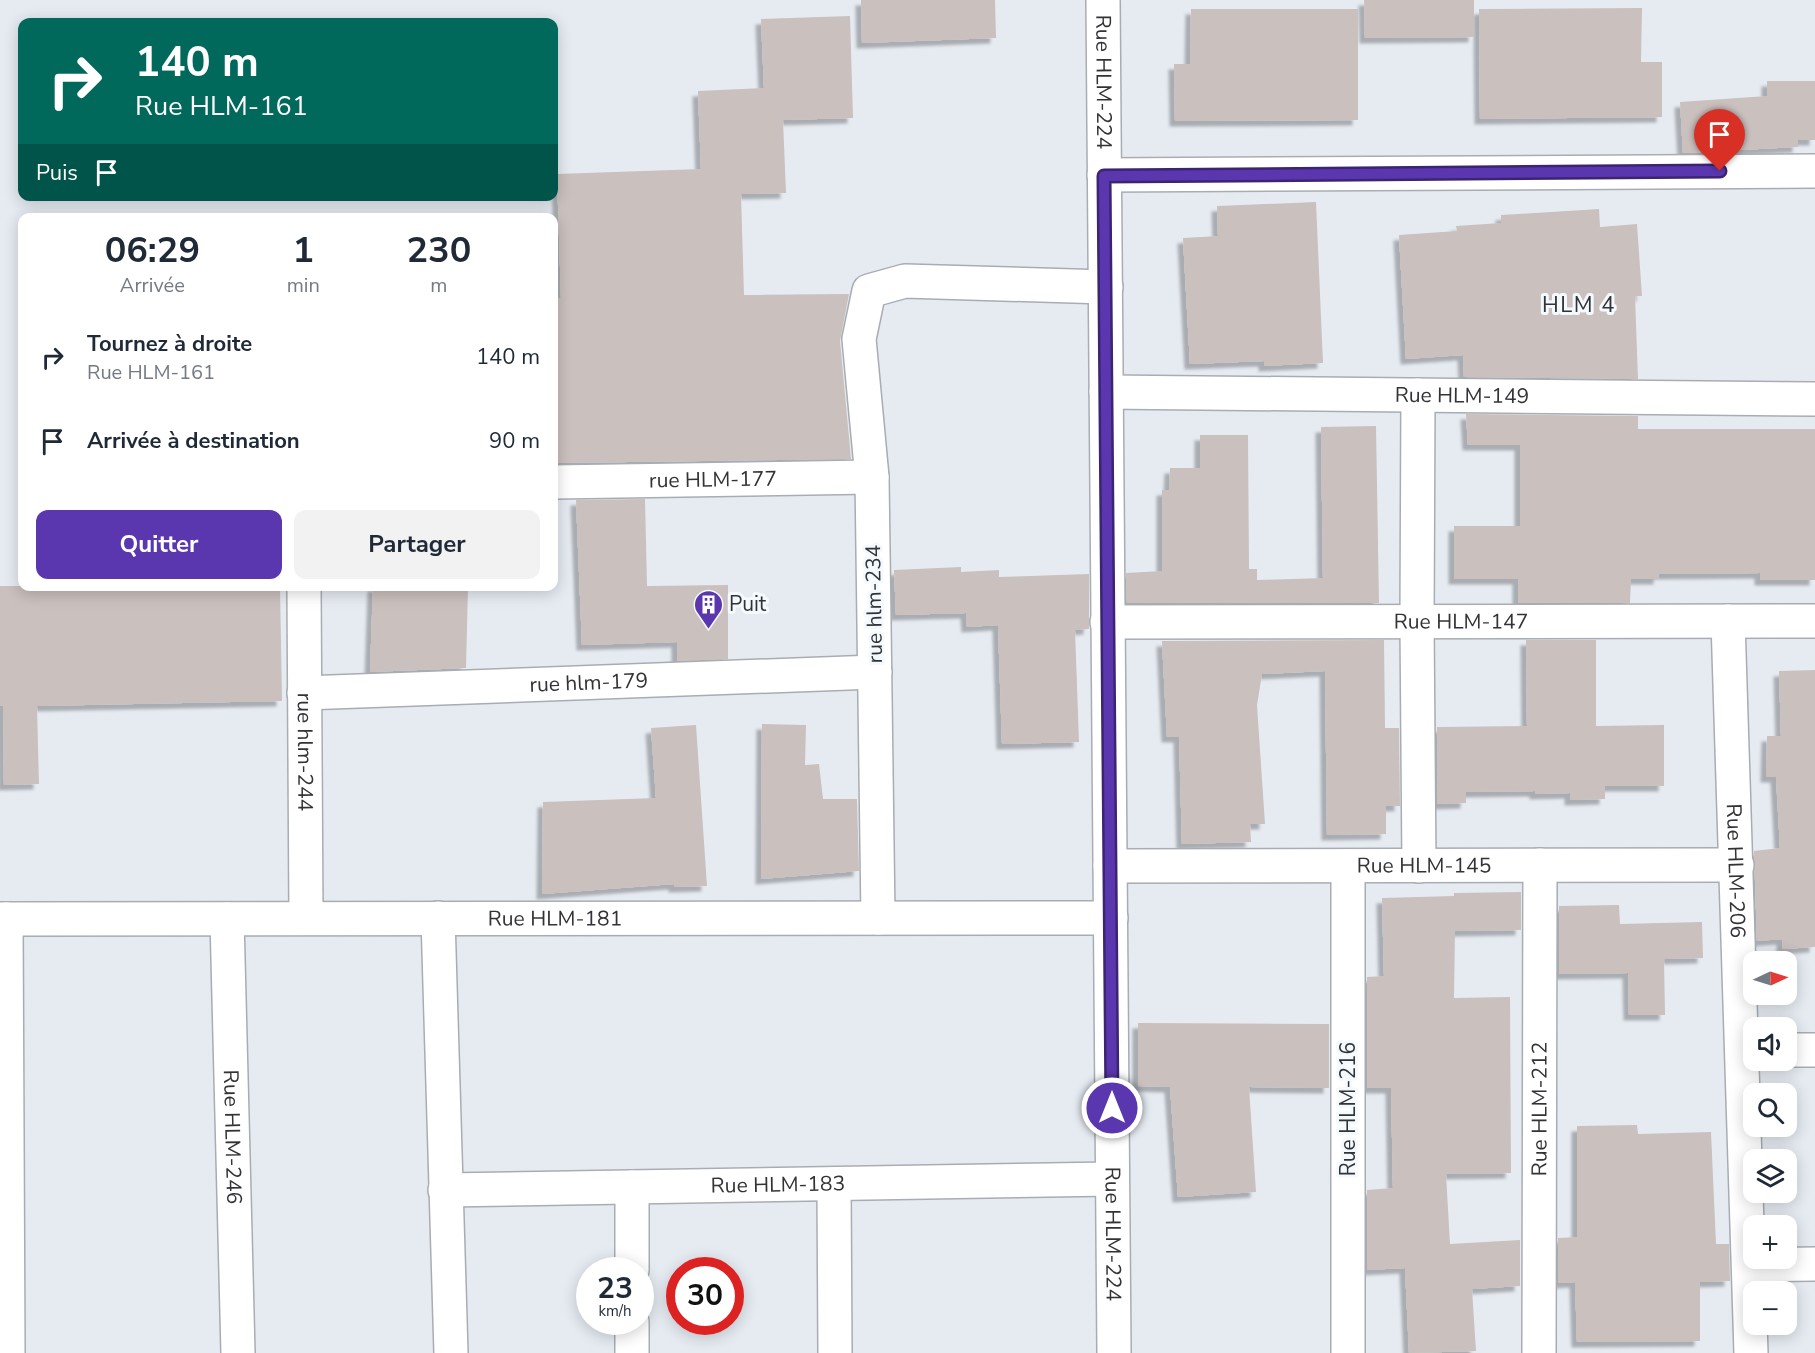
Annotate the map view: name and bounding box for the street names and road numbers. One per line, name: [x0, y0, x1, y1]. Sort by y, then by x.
street label: Rue HLM-224: [1089, 15, 1118, 149]
street label: Rue HLM-149: [1395, 381, 1529, 410]
street label: rue HLM-177: [649, 464, 777, 495]
street label: rue hlm-234: [859, 544, 889, 664]
street label: Rue HLM-147: [1394, 607, 1528, 636]
street label: rue hlm-179: [529, 666, 649, 699]
street label: rue hlm-244: [291, 693, 319, 811]
street label: Rue HLM-206: [1720, 803, 1752, 939]
street label: Rue HLM-145: [1357, 851, 1491, 880]
street label: Rue HLM-181: [488, 904, 622, 933]
street label: Rue HLM-216: [1334, 1042, 1362, 1176]
street label: Rue HLM-212: [1525, 1042, 1554, 1176]
street label: Rue HLM-246: [217, 1069, 248, 1205]
street label: Rue HLM-224: [1098, 1167, 1128, 1301]
street label: Rue HLM-183: [710, 1169, 845, 1200]

